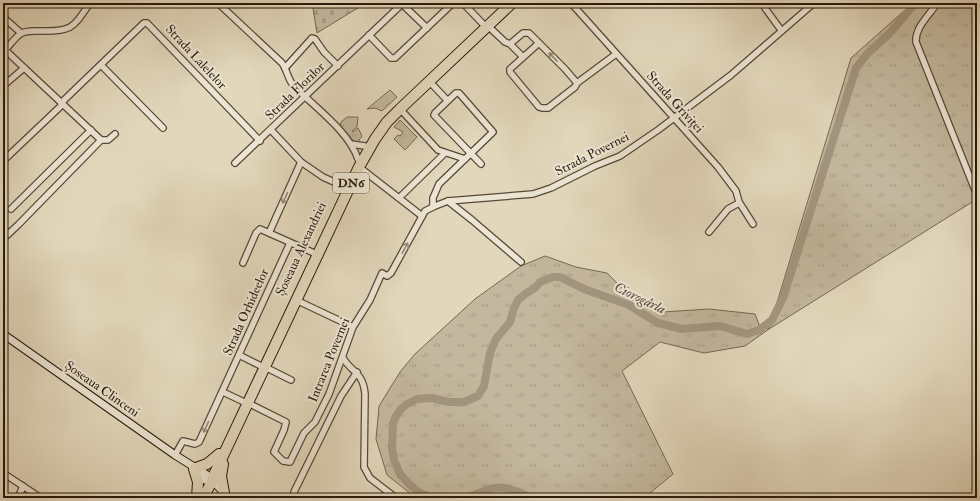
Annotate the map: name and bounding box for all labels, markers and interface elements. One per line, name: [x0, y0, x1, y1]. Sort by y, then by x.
street label: Strada Lalelelor: [162, 21, 230, 93]
one-way arrow: [548, 52, 558, 62]
street label: Strada Florilor: [262, 59, 328, 123]
street label: Strada Griviței: [643, 68, 707, 137]
street label: Strada Povernei: [552, 128, 632, 179]
road number: DN6: [333, 173, 369, 193]
one-way arrow: [281, 191, 288, 203]
street label: Șoseaua Alexandriei: [272, 199, 330, 299]
one-way arrow: [401, 242, 409, 254]
street label: Strada Orhideelor: [220, 266, 272, 358]
water label: Ciorogârla: [612, 278, 669, 318]
street label: Intrarea Povernei: [305, 315, 353, 404]
street label: Șoseaua Clinceni: [62, 357, 143, 421]
one-way arrow: [202, 421, 209, 433]

